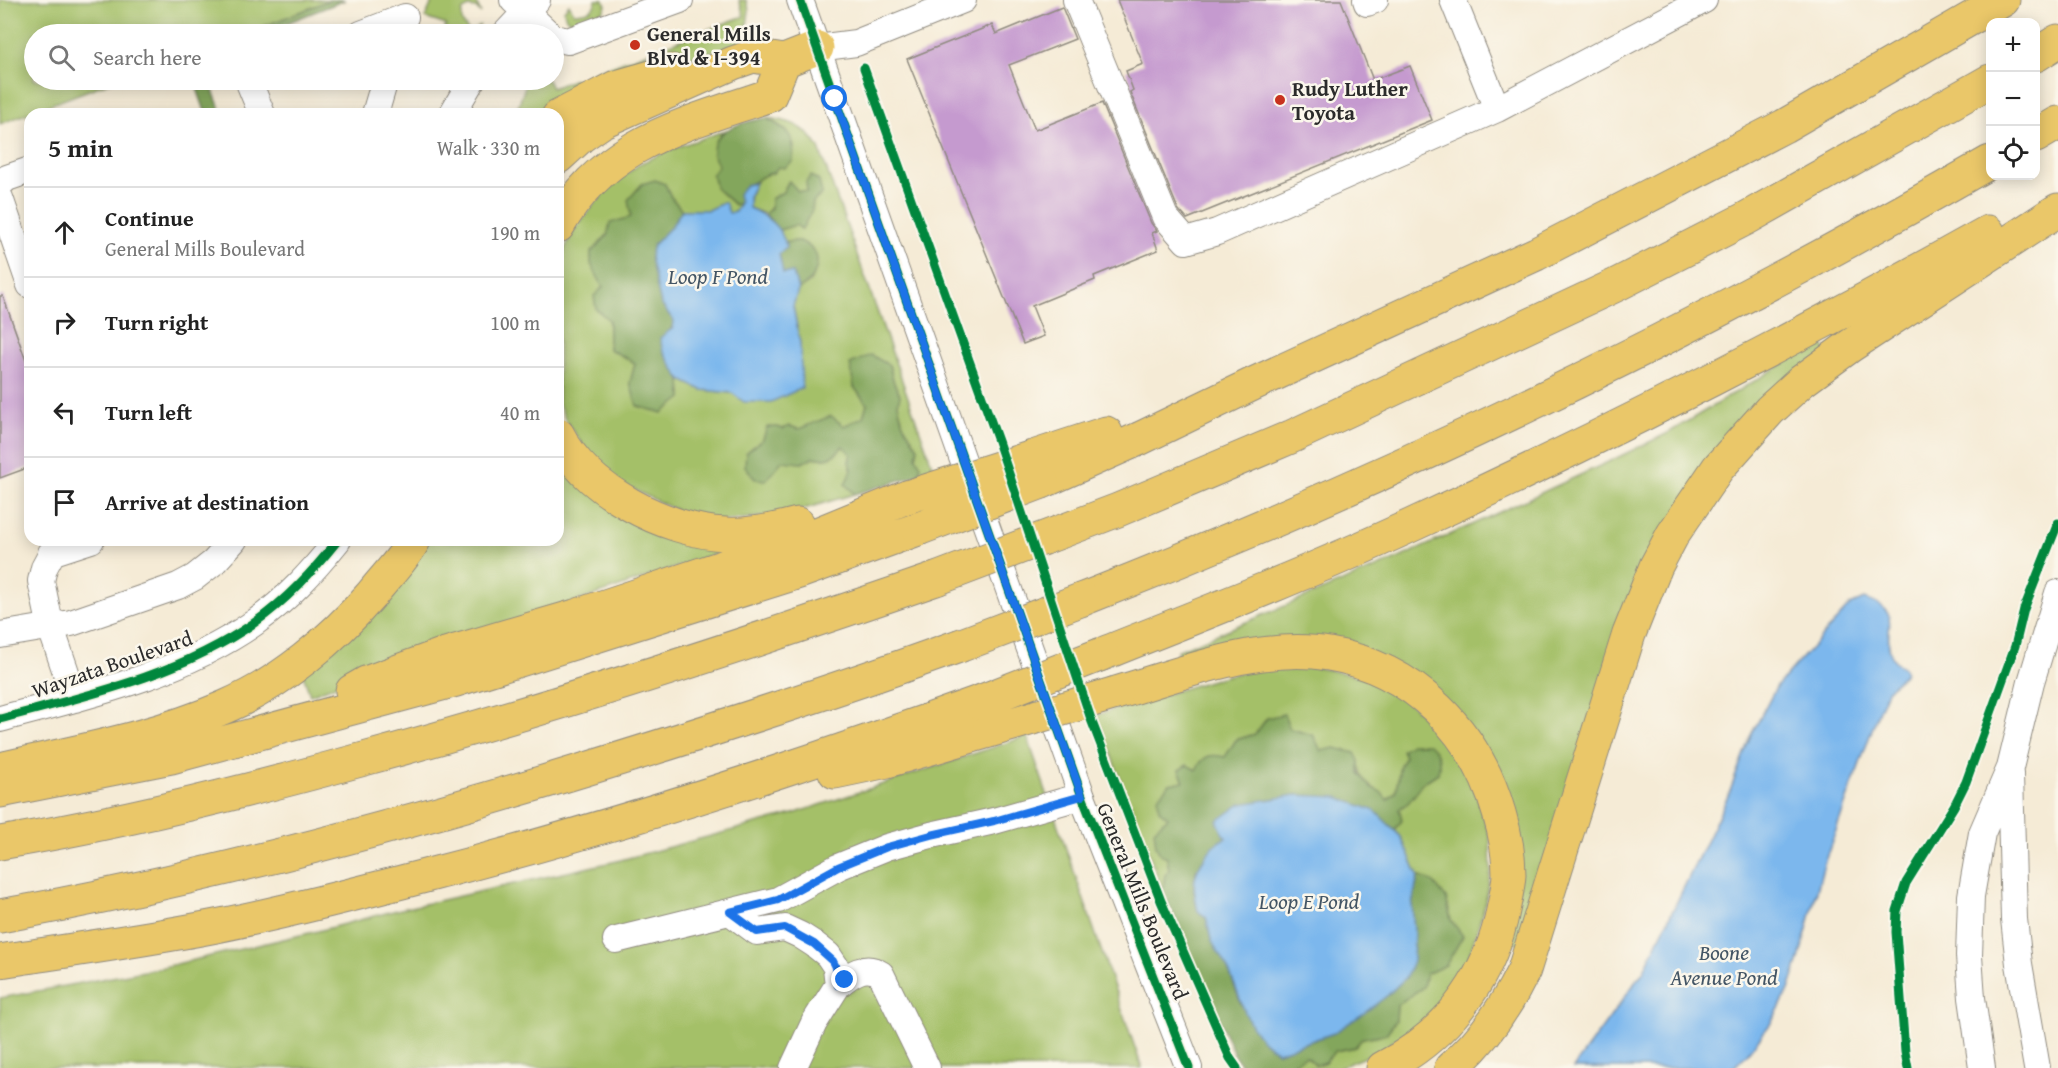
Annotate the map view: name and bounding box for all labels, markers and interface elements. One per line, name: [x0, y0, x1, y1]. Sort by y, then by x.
place label: General Mills Blvd & I-394: [647, 18, 771, 73]
map controls: [1986, 18, 2040, 180]
button: +: [1986, 18, 2040, 72]
search box: [24, 24, 564, 90]
marker: General Mills Blvd & I-394: [628, 38, 642, 52]
icon: search: [45, 41, 78, 74]
text: Search here: [93, 41, 202, 73]
button: −: [1986, 72, 2040, 126]
place label: Rudy Luther Toyota: [1292, 73, 1408, 128]
route start: [821, 85, 847, 111]
marker: Rudy Luther Toyota: [1273, 93, 1287, 107]
button: locate: [1986, 126, 2040, 180]
text: 5 min: [48, 128, 113, 167]
text: Walk · 330 m: [437, 133, 540, 162]
text: Continue: [105, 202, 194, 234]
icon: ahead: [48, 216, 81, 249]
text: 190 m: [490, 218, 540, 247]
text: General Mills Boulevard: [105, 234, 305, 263]
water label: Loop F Pond: [667, 260, 768, 292]
icon: right: [48, 306, 81, 339]
text: Turn right: [105, 306, 208, 338]
text: 100 m: [490, 308, 540, 337]
icon: left: [48, 396, 81, 429]
text: Turn left: [105, 396, 192, 428]
text: 40 m: [500, 398, 540, 427]
icon: arrive: [48, 486, 81, 519]
text: Arrive at destination: [105, 486, 309, 518]
street label: Wayzata Boulevard: [28, 622, 197, 706]
street label: General Mills Boulevard: [1089, 798, 1197, 1005]
water label: Loop E Pond: [1258, 885, 1360, 917]
water label: Boone Avenue Pond: [1669, 936, 1778, 993]
route end: [831, 966, 857, 992]

